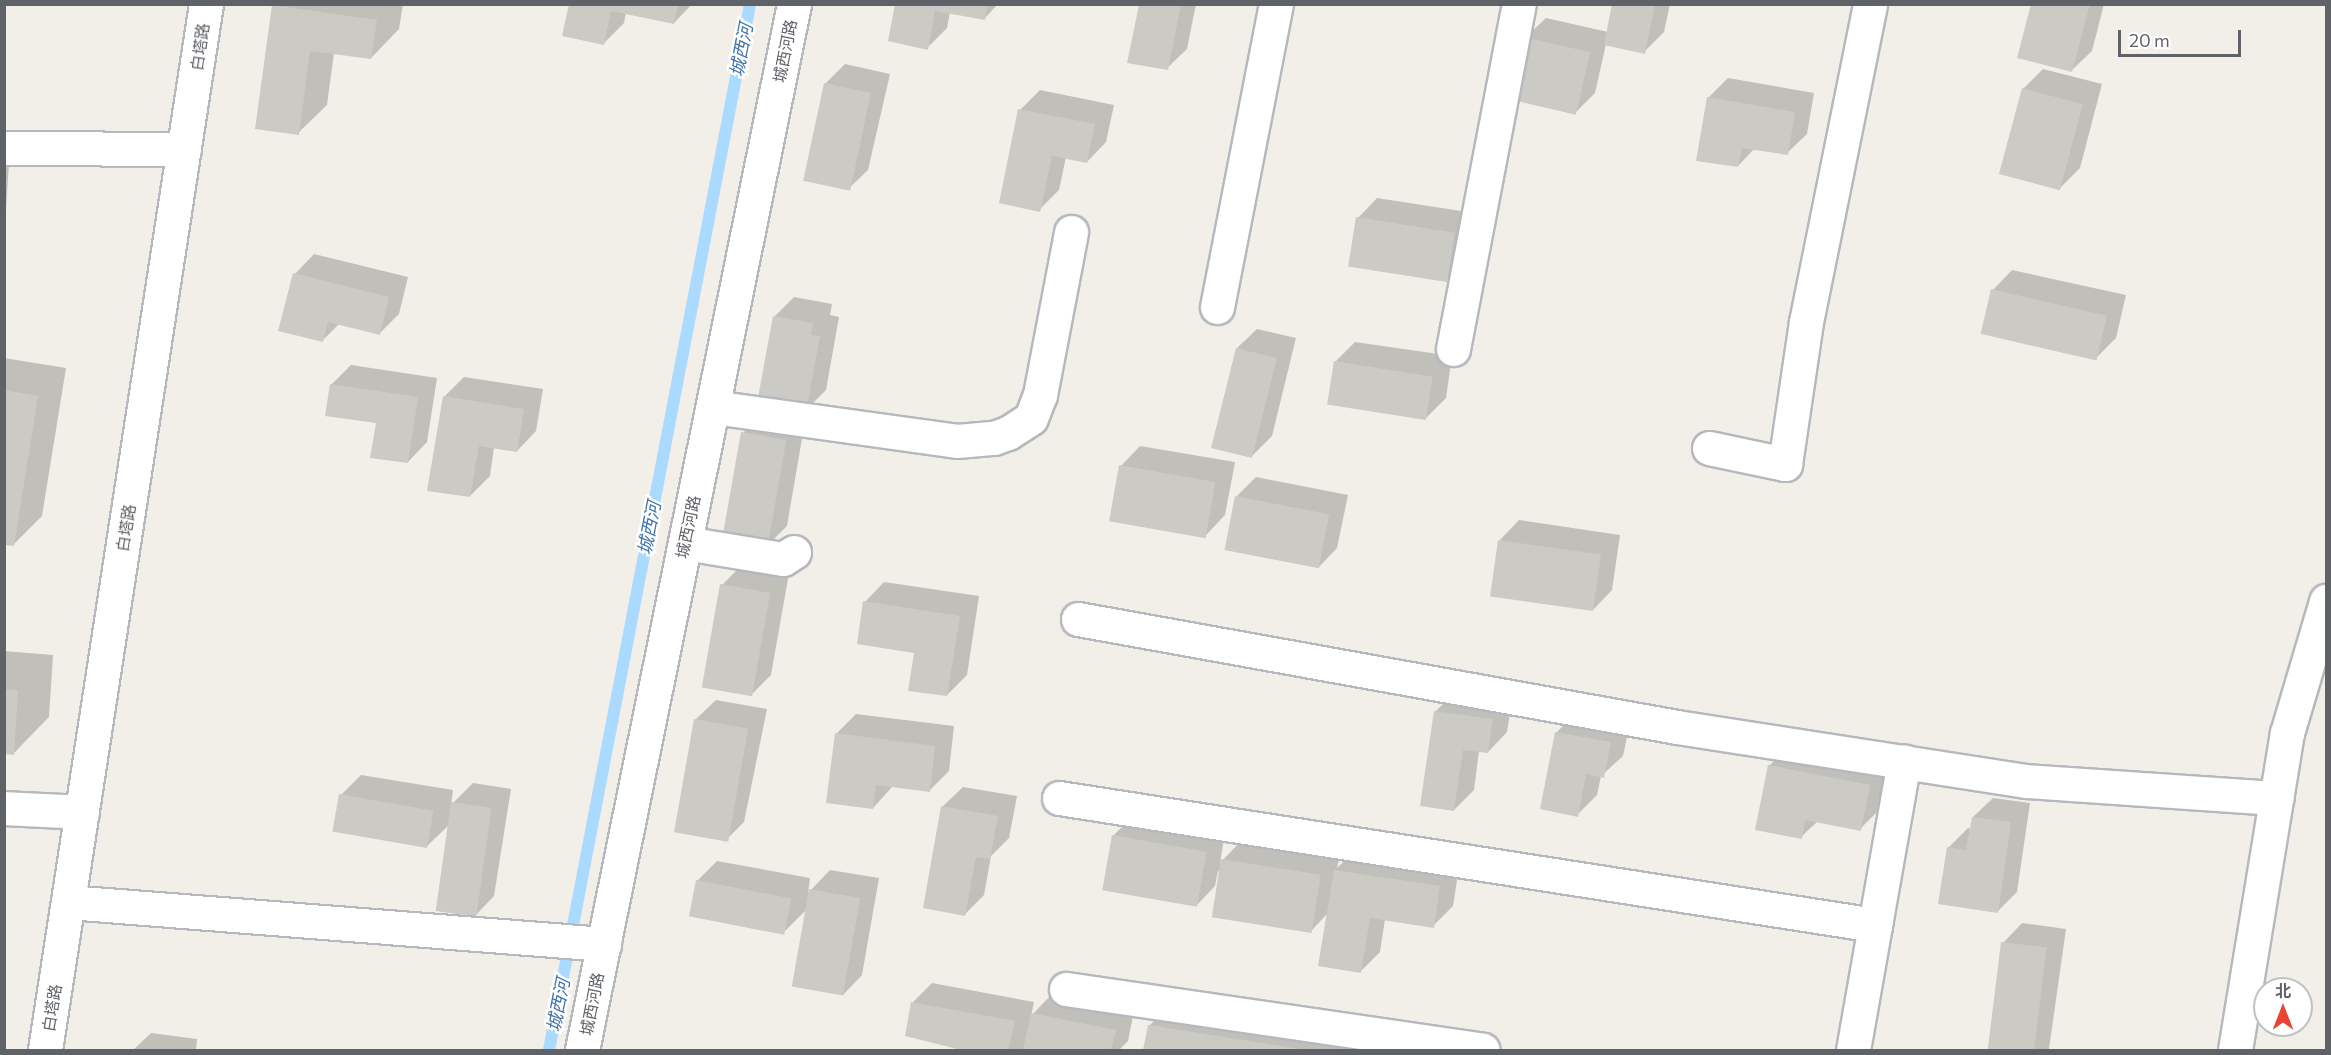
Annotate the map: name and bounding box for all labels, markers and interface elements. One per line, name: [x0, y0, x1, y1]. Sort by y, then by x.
street label: 城西河路: [769, 18, 801, 84]
scale bar: [2121, 18, 2244, 56]
water label: 城西河: [725, 21, 757, 79]
street label: 白塔路: [187, 22, 213, 72]
text: 20 m: [2129, 29, 2170, 51]
street label: 城西河路: [672, 494, 704, 560]
water label: 城西河: [633, 499, 665, 557]
street label: 白塔路: [113, 503, 139, 553]
street label: 城西河路: [576, 971, 608, 1037]
water label: 城西河: [542, 976, 574, 1034]
north arrow: [2253, 977, 2313, 1037]
text: 北: [2275, 981, 2291, 1000]
street label: 白塔路: [39, 983, 65, 1033]

